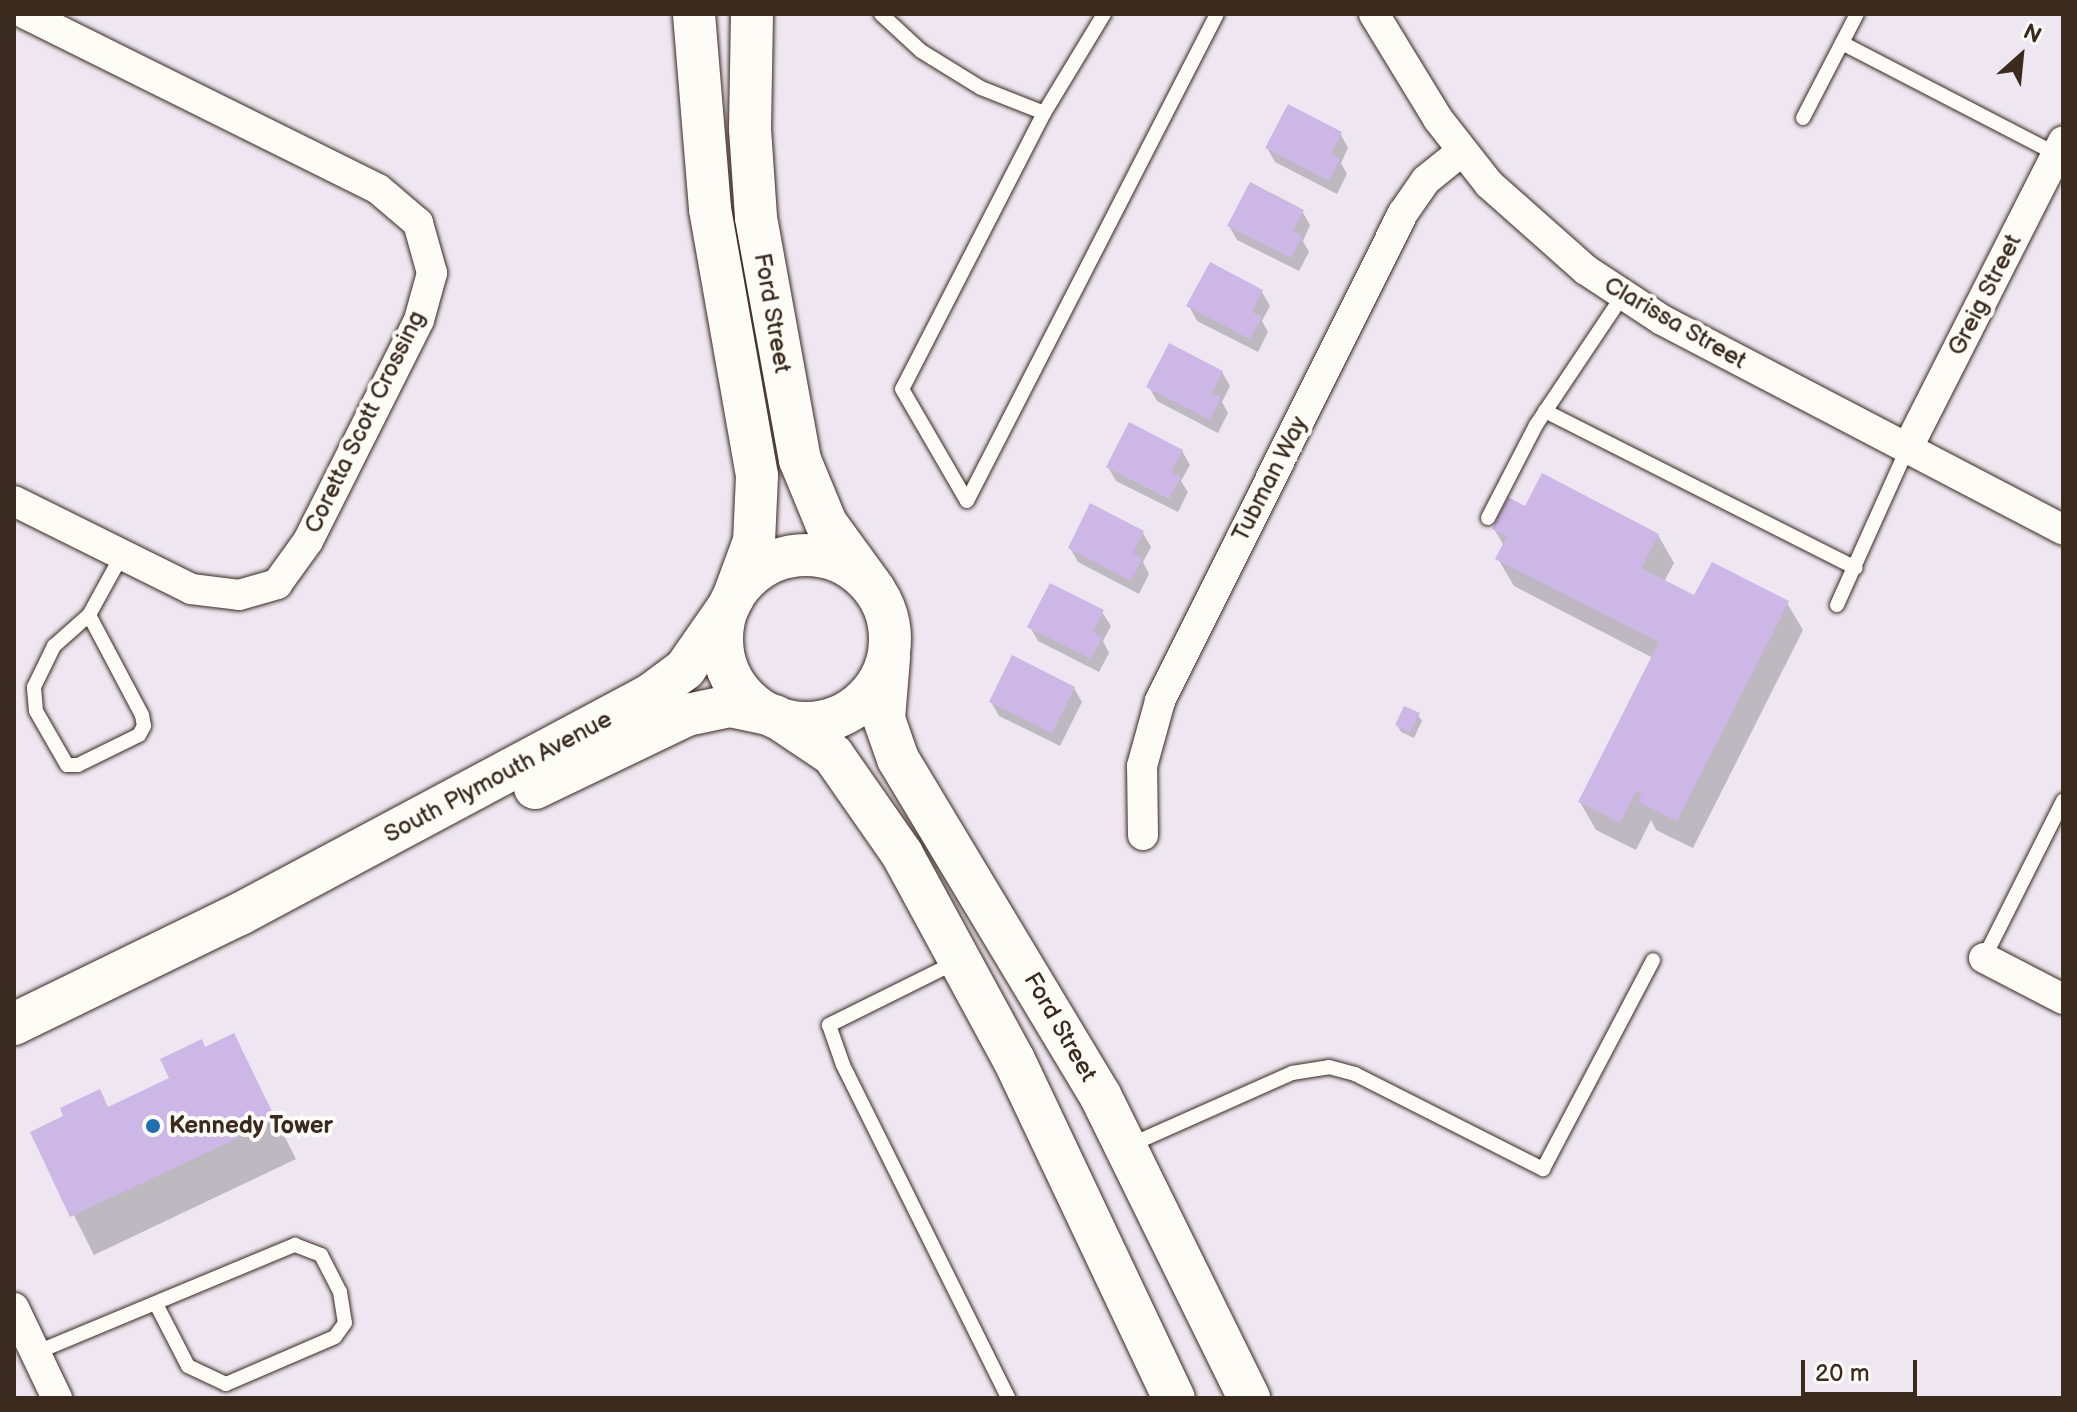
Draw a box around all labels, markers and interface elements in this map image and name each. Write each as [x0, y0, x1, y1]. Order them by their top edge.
north arrow [1981, 16, 2061, 96]
text: N [2019, 18, 2046, 50]
street label: Greig Street [1942, 230, 2028, 360]
street label: Ford Street [747, 251, 797, 375]
street label: Clarissa Street [1599, 271, 1751, 375]
street label: Coretta Scott Crossing [298, 306, 432, 538]
street label: Tubman Way [1226, 411, 1314, 547]
street label: South Plymouth Avenue [379, 705, 617, 849]
street label: Ford Street [1017, 967, 1103, 1087]
place label: Kennedy Tower [169, 1112, 334, 1140]
marker: Kennedy Tower [144, 1117, 162, 1135]
scale bar [1805, 1344, 1921, 1394]
text: 20 m [1815, 1359, 1870, 1388]

